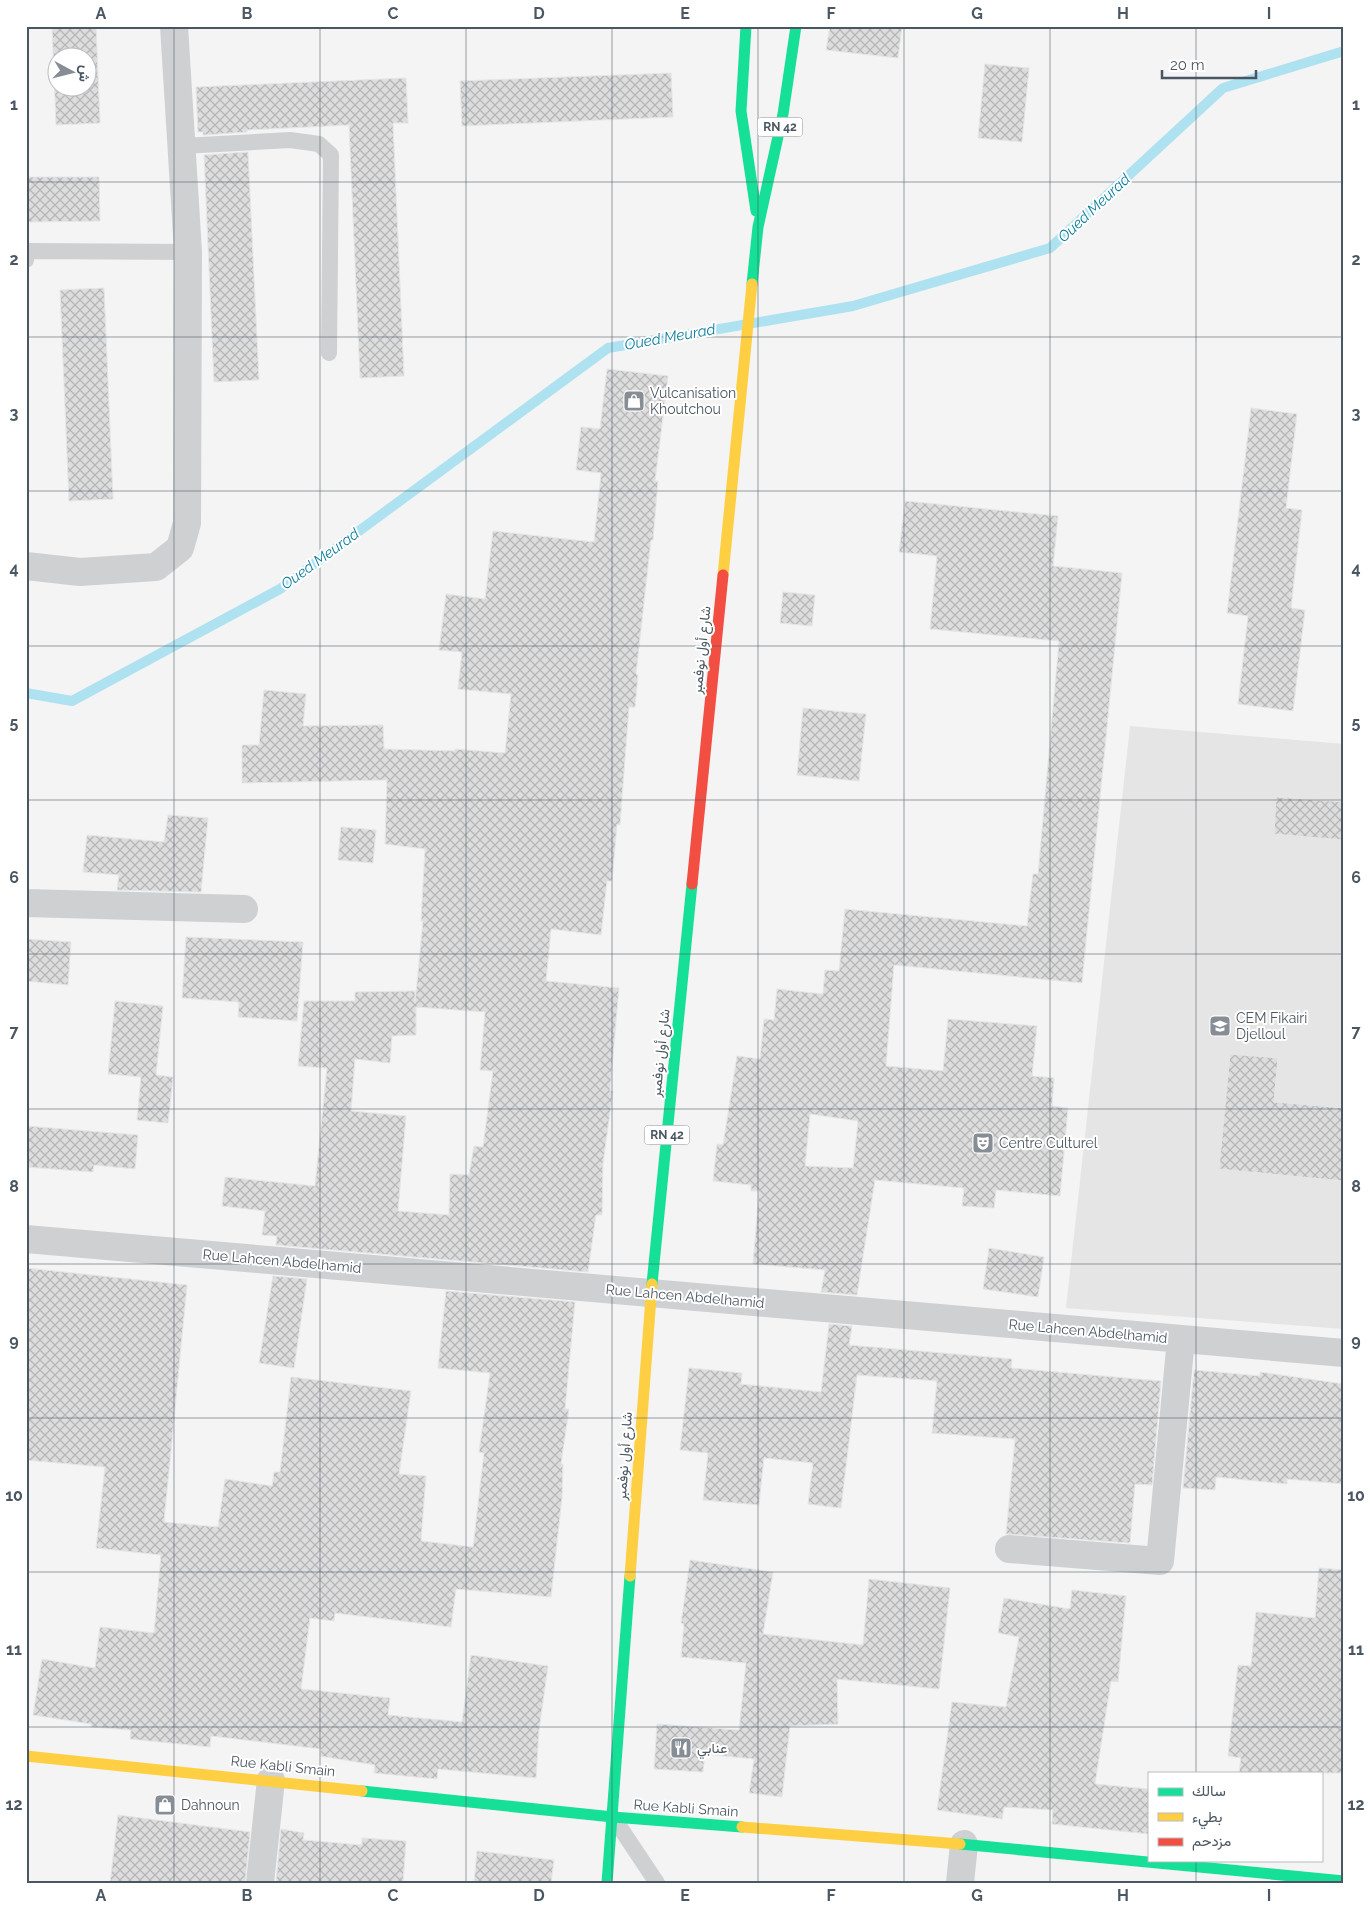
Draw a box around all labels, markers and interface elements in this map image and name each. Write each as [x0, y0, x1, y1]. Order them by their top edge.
text: A [96, 4, 107, 23]
text: B [242, 4, 253, 23]
text: C [388, 4, 399, 23]
text: D [533, 4, 545, 23]
text: E [680, 4, 690, 23]
text: F [826, 4, 836, 23]
text: G [971, 4, 983, 23]
text: H [1117, 4, 1129, 23]
text: I [1267, 4, 1271, 23]
north arrow [48, 48, 98, 98]
scale bar [1162, 48, 1256, 80]
text: 20 m [1170, 56, 1205, 74]
text: ش [75, 64, 94, 83]
text: 1 [10, 95, 18, 114]
text: 1 [1352, 95, 1360, 114]
road number: RN 42 [758, 118, 802, 136]
water label: Oued Meurad [1054, 169, 1135, 246]
text: 2 [9, 250, 19, 269]
text: 2 [1351, 250, 1361, 269]
water label: Oued Meurad [623, 320, 718, 354]
place label: Vulcanisation Khoutchou [650, 385, 736, 417]
shop icon: Vulcanisation Khoutchou [622, 389, 646, 413]
text: 3 [10, 404, 19, 423]
text: 3 [1352, 404, 1361, 423]
water label: Oued Meurad [277, 524, 363, 593]
text: 4 [9, 559, 19, 578]
text: 4 [1351, 559, 1361, 578]
street label: شارع أول نوفمبر [688, 605, 717, 696]
text: 5 [10, 713, 19, 732]
text: 5 [1352, 713, 1361, 732]
text: 6 [9, 868, 19, 887]
text: 6 [1351, 868, 1361, 887]
street label: شارع أول نوفمبر [647, 1008, 676, 1099]
place label: CEM Fikairi Djelloul [1236, 1010, 1307, 1042]
school or university icon: CEM Fikairi Djelloul [1208, 1014, 1232, 1038]
text: 7 [10, 1022, 19, 1041]
text: 7 [1352, 1022, 1361, 1041]
road number: RN 42 [644, 1126, 690, 1144]
theatre icon: Centre Culturel [971, 1131, 995, 1155]
place label: Centre Culturel [999, 1135, 1098, 1151]
text: 8 [9, 1177, 19, 1196]
text: 8 [1351, 1177, 1361, 1196]
street label: Rue Lahcen Abdelhamid [202, 1246, 362, 1276]
street label: Rue Lahcen Abdelhamid [605, 1281, 765, 1311]
street label: Rue Lahcen Abdelhamid [1008, 1316, 1168, 1346]
text: 9 [9, 1331, 19, 1350]
text: 9 [1351, 1331, 1361, 1350]
street label: شارع أول نوفمبر [613, 1411, 638, 1502]
text: 10 [5, 1486, 23, 1505]
text: 10 [1347, 1486, 1365, 1505]
text: 11 [6, 1640, 22, 1659]
text: 11 [1348, 1640, 1364, 1659]
restaurant icon: عنابي [669, 1736, 693, 1760]
place label: عنابي [697, 1740, 727, 1760]
street label: Rue Kabli Smain [230, 1753, 336, 1779]
legend [1148, 1772, 1322, 1862]
text: سالك [1192, 1782, 1226, 1800]
shop icon: Dahnoun [153, 1793, 177, 1817]
text: 12 [6, 1795, 22, 1814]
text: 12 [1348, 1795, 1364, 1814]
street label: Rue Kabli Smain [633, 1796, 739, 1820]
place label: Dahnoun [181, 1797, 240, 1813]
text: بطيء [1192, 1808, 1222, 1830]
text: مزدحم [1192, 1832, 1231, 1851]
text: A [96, 1886, 107, 1905]
text: B [242, 1886, 253, 1905]
text: C [388, 1886, 399, 1905]
text: D [533, 1886, 545, 1905]
text: E [680, 1886, 690, 1905]
text: F [826, 1886, 836, 1905]
text: G [971, 1886, 983, 1905]
text: H [1117, 1886, 1129, 1905]
text: I [1267, 1886, 1271, 1905]

